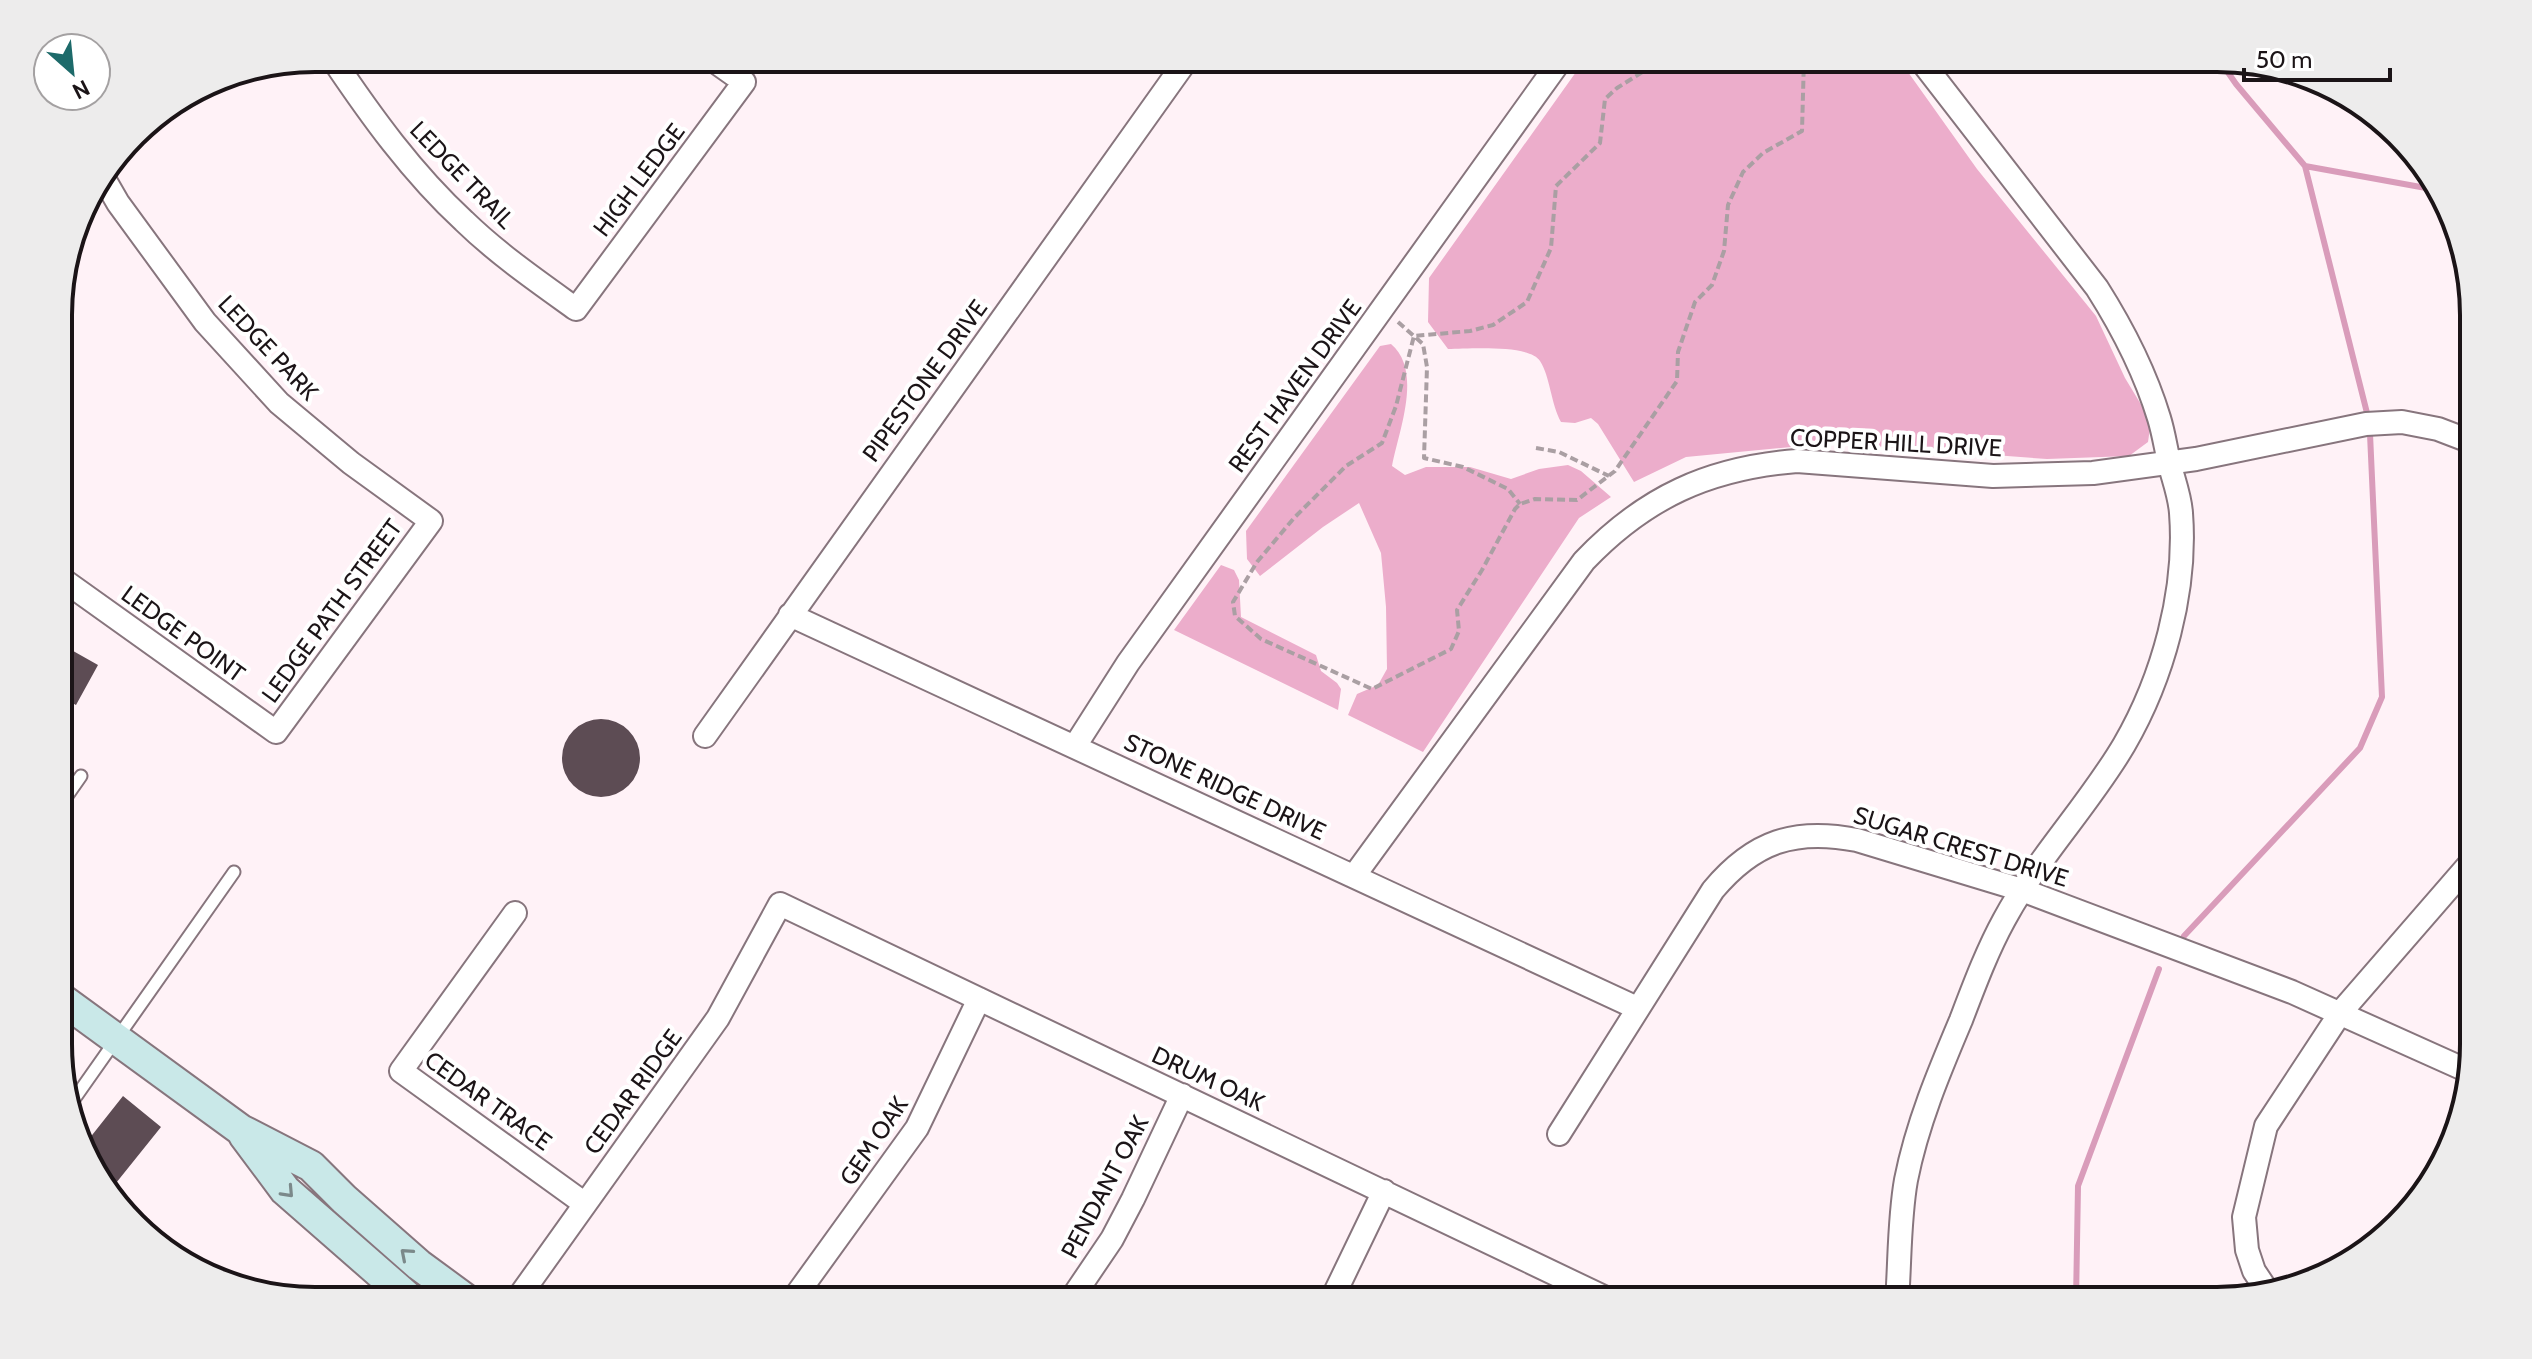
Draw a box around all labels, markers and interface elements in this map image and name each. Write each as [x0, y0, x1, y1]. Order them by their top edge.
north arrow [32, 32, 112, 112]
scale bar [2244, 32, 2390, 82]
text: 50 m [2256, 45, 2312, 74]
text: N [68, 74, 94, 105]
street label: LEDGE TRAIL [404, 115, 521, 234]
street label: HIGH LEDGE [587, 118, 690, 242]
street label: LEDGE PARK [212, 289, 325, 407]
street label: PIPESTONE DRIVE [856, 294, 993, 467]
street label: REST HAVEN DRIVE [1222, 294, 1367, 478]
street label: COPPER HILL DRIVE [1789, 422, 2003, 463]
street label: LEDGE PATH STREET [255, 513, 408, 708]
street label: LEDGE POINT [116, 579, 251, 688]
street label: STONE RIDGE DRIVE [1120, 727, 1331, 846]
street label: SUGAR CREST DRIVE [1850, 800, 2072, 893]
street label: CEDAR RIDGE [578, 1024, 688, 1160]
street label: DRUM OAK [1147, 1040, 1269, 1117]
street label: CEDAR TRACE [419, 1045, 557, 1156]
street label: GEM OAK [833, 1090, 914, 1191]
street label: PENDANT OAK [1055, 1110, 1155, 1263]
one-way arrow [279, 1183, 294, 1197]
one-way arrow [401, 1249, 416, 1263]

